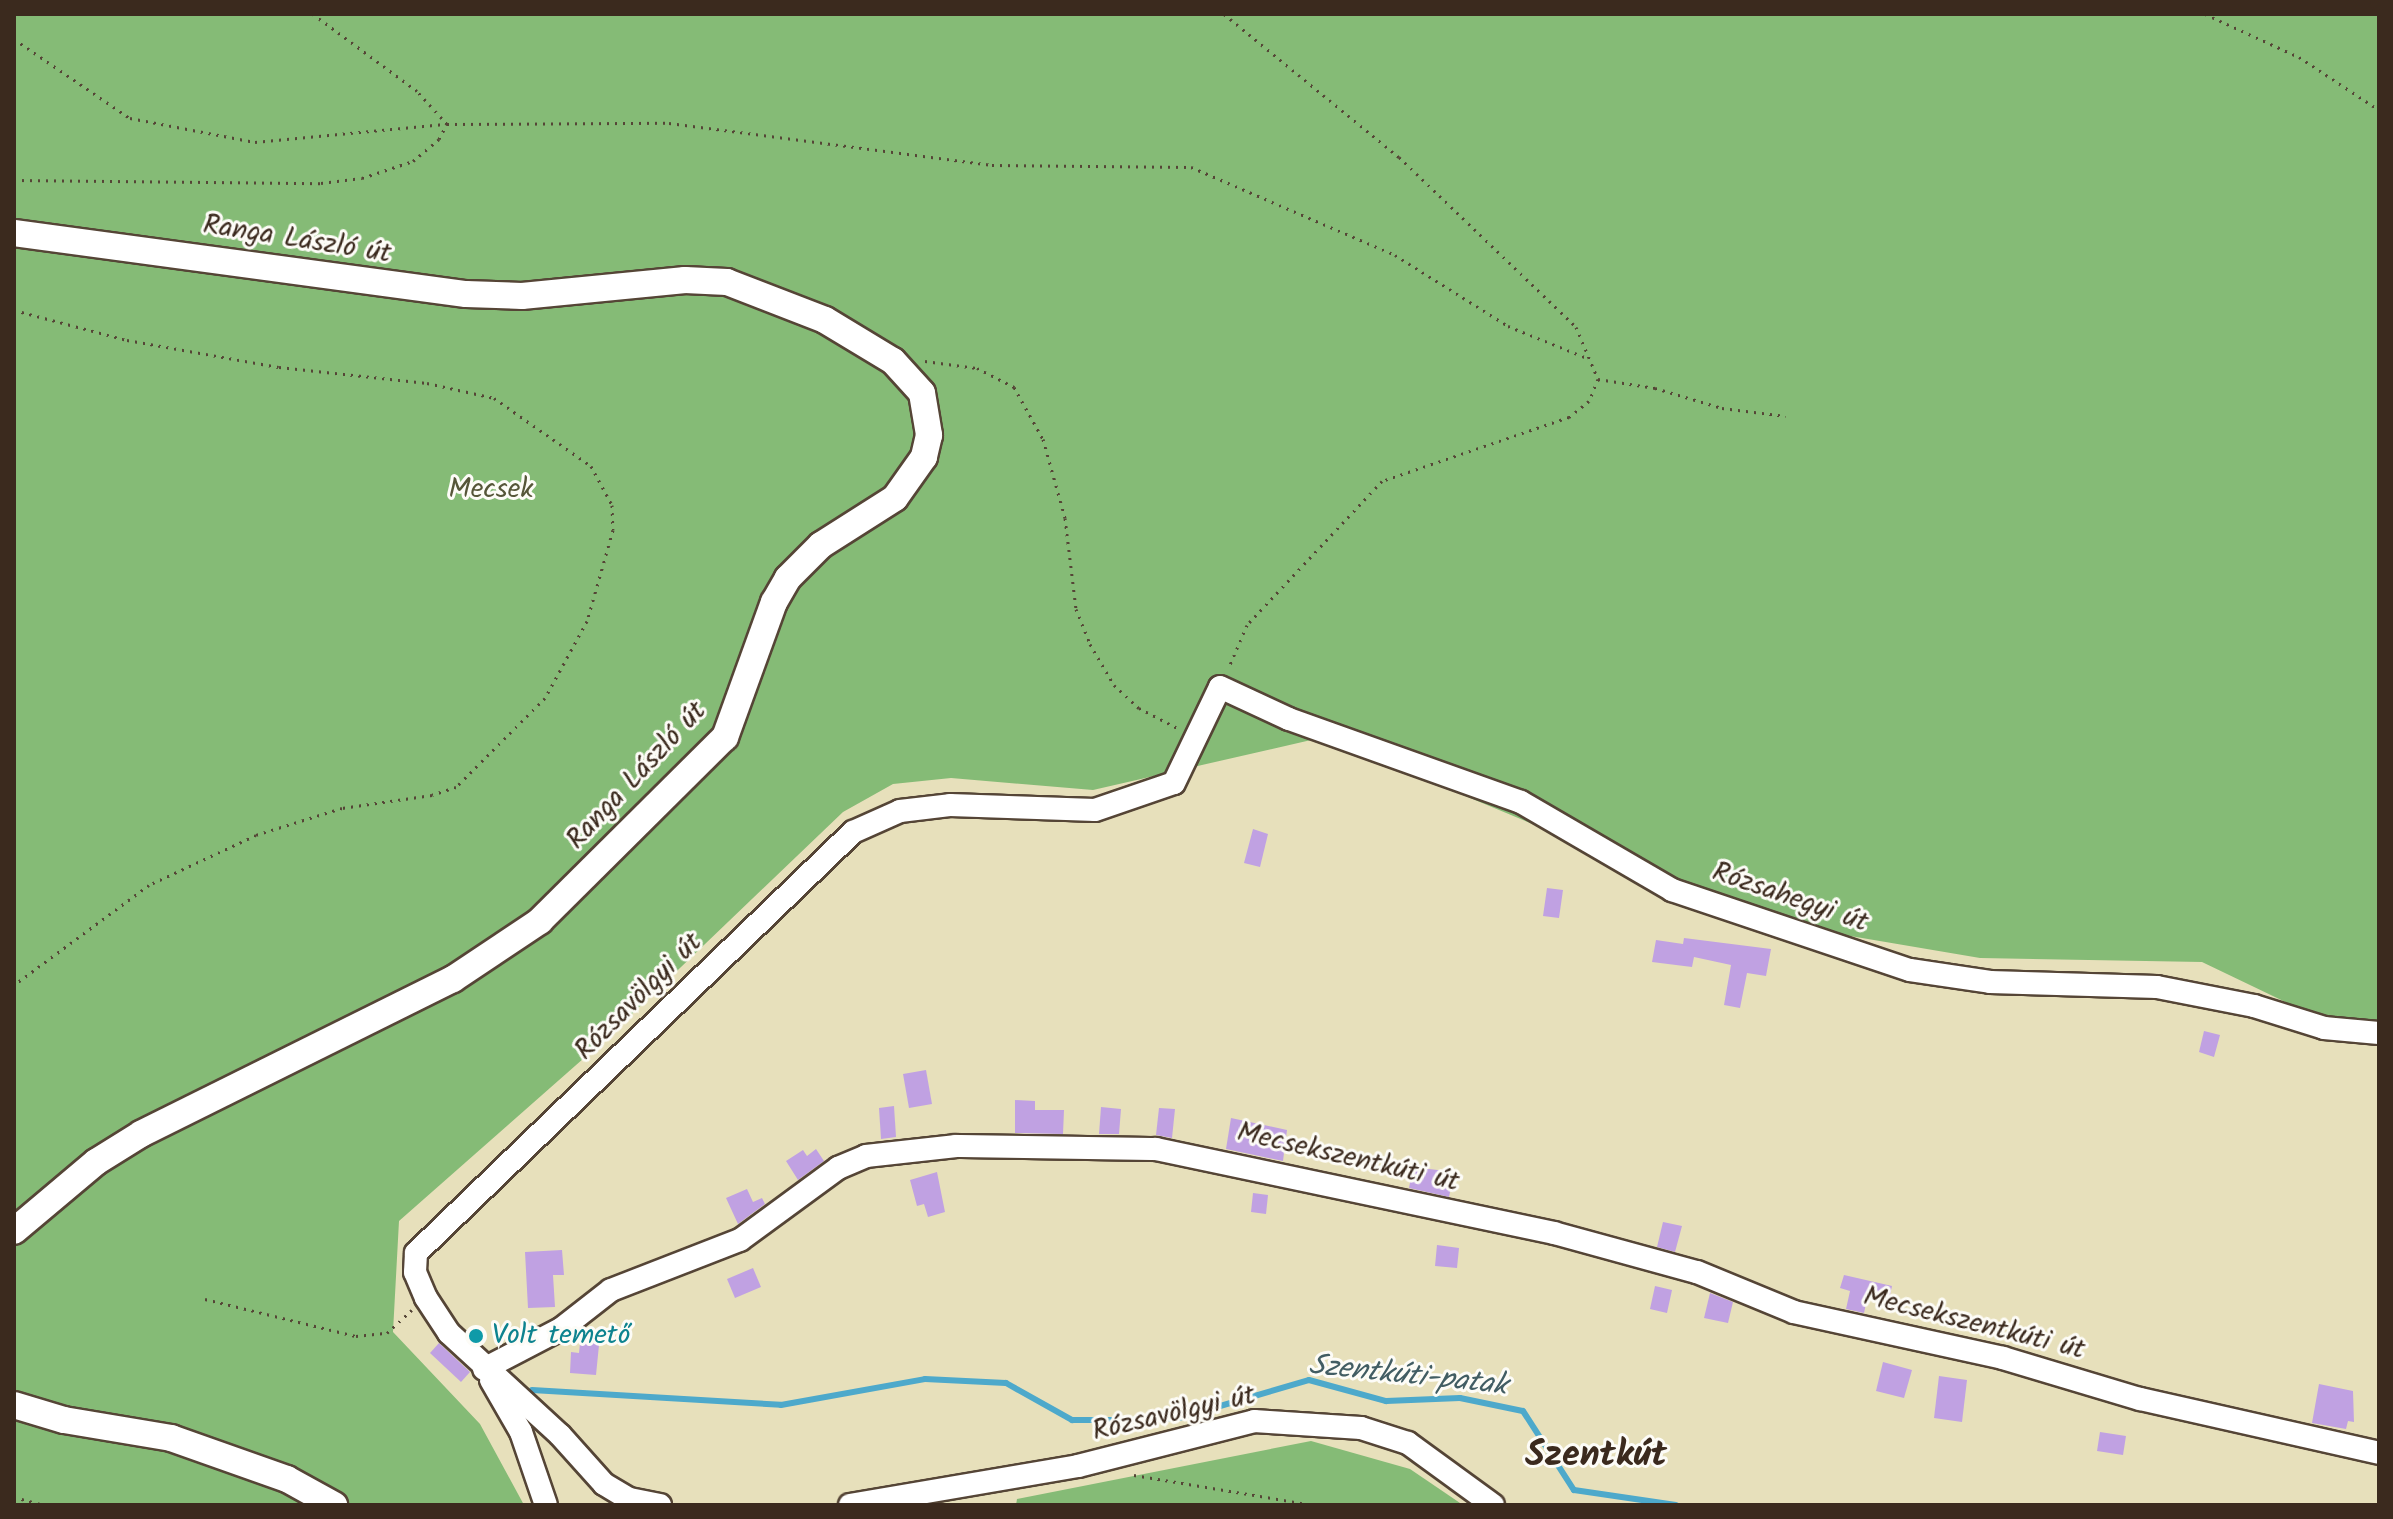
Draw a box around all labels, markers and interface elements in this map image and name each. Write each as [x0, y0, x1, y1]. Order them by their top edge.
street label: Ranga László út [201, 209, 393, 271]
park label: Mecsek [449, 473, 533, 507]
street label: Ranga László út [560, 695, 714, 857]
street label: Rózsahegyi út [1708, 856, 1872, 940]
street label: Rózsavölgyi út [568, 926, 710, 1068]
street label: Mecsekszentkúti út [1234, 1116, 1462, 1200]
street label: Mecsekszentkúti út [1860, 1280, 2088, 1368]
place label: Volt temető [492, 1319, 630, 1353]
marker: Volt temető [467, 1327, 485, 1345]
water label: Szentkúti-patak [1307, 1348, 1509, 1404]
street label: Rózsavölgyi út [1089, 1379, 1259, 1449]
district label: Szentkút [1525, 1434, 1667, 1478]

